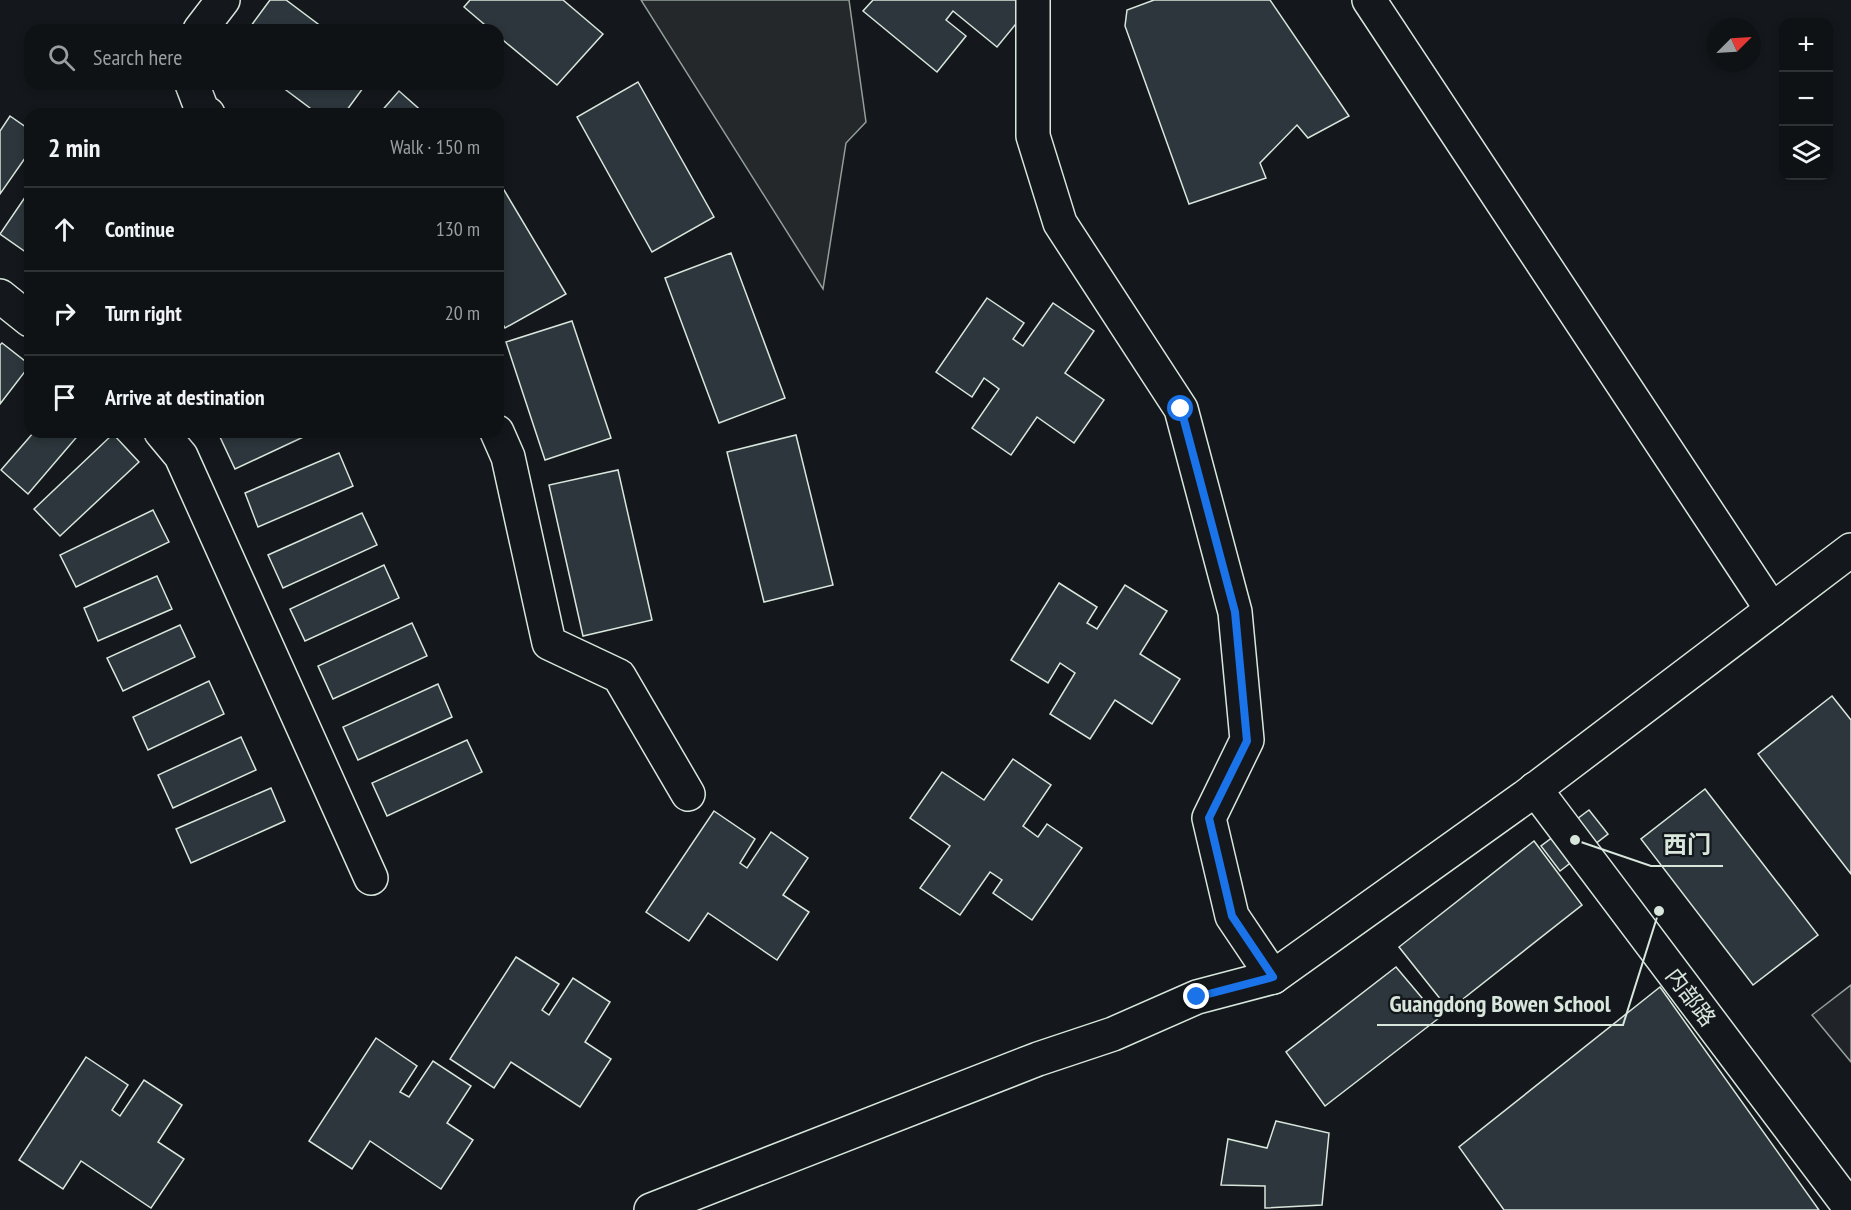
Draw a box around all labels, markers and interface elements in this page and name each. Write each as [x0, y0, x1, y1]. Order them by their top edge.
north arrow [1707, 18, 1761, 72]
map controls [1779, 18, 1833, 180]
button: + [1779, 18, 1833, 72]
search box [24, 24, 504, 90]
icon: search [45, 41, 78, 74]
text: Search here [93, 43, 182, 71]
button: − [1779, 72, 1833, 126]
button: layers [1779, 126, 1833, 180]
text: 2 min [48, 131, 101, 164]
text: Walk · 150 m [390, 134, 480, 160]
icon: ahead [48, 213, 81, 246]
text: Continue [105, 215, 175, 243]
text: 130 m [436, 216, 480, 242]
icon: right [48, 297, 81, 330]
text: Turn right [105, 299, 182, 327]
text: 20 m [445, 300, 480, 326]
icon: arrive [48, 381, 81, 414]
text: Arrive at destination [105, 383, 265, 411]
route start [1167, 395, 1193, 421]
callout: 西门 [1651, 824, 1723, 866]
text: 西门 [1663, 829, 1711, 860]
street label: 内部路 [1660, 962, 1722, 1032]
route end [1183, 983, 1209, 1009]
callout: Guangdong Bowen School [1377, 983, 1623, 1025]
text: Guangdong Bowen School [1389, 988, 1611, 1019]

